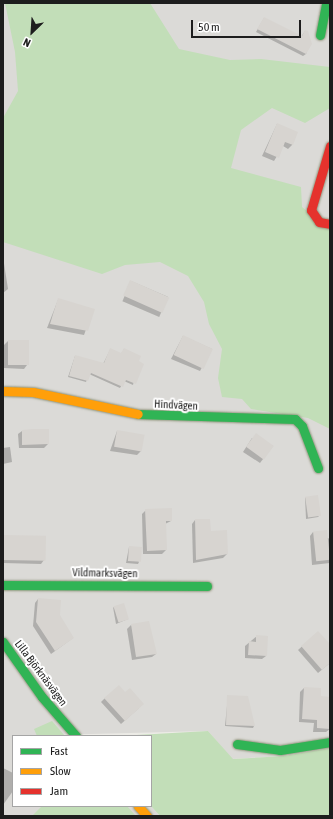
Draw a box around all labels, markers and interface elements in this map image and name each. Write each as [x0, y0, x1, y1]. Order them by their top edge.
north arrow [12, 12, 52, 52]
scale bar [193, 12, 303, 38]
text: 50 m [198, 20, 220, 34]
text: N [21, 36, 32, 50]
street label: Hindvägen [154, 397, 198, 413]
street label: Vildmarksvägen [72, 566, 138, 580]
street label: Lilla Björknäsvägen [12, 638, 70, 708]
legend [12, 735, 152, 807]
text: Fast [50, 744, 68, 758]
text: Slow [50, 764, 71, 778]
text: Jam [50, 784, 68, 798]

